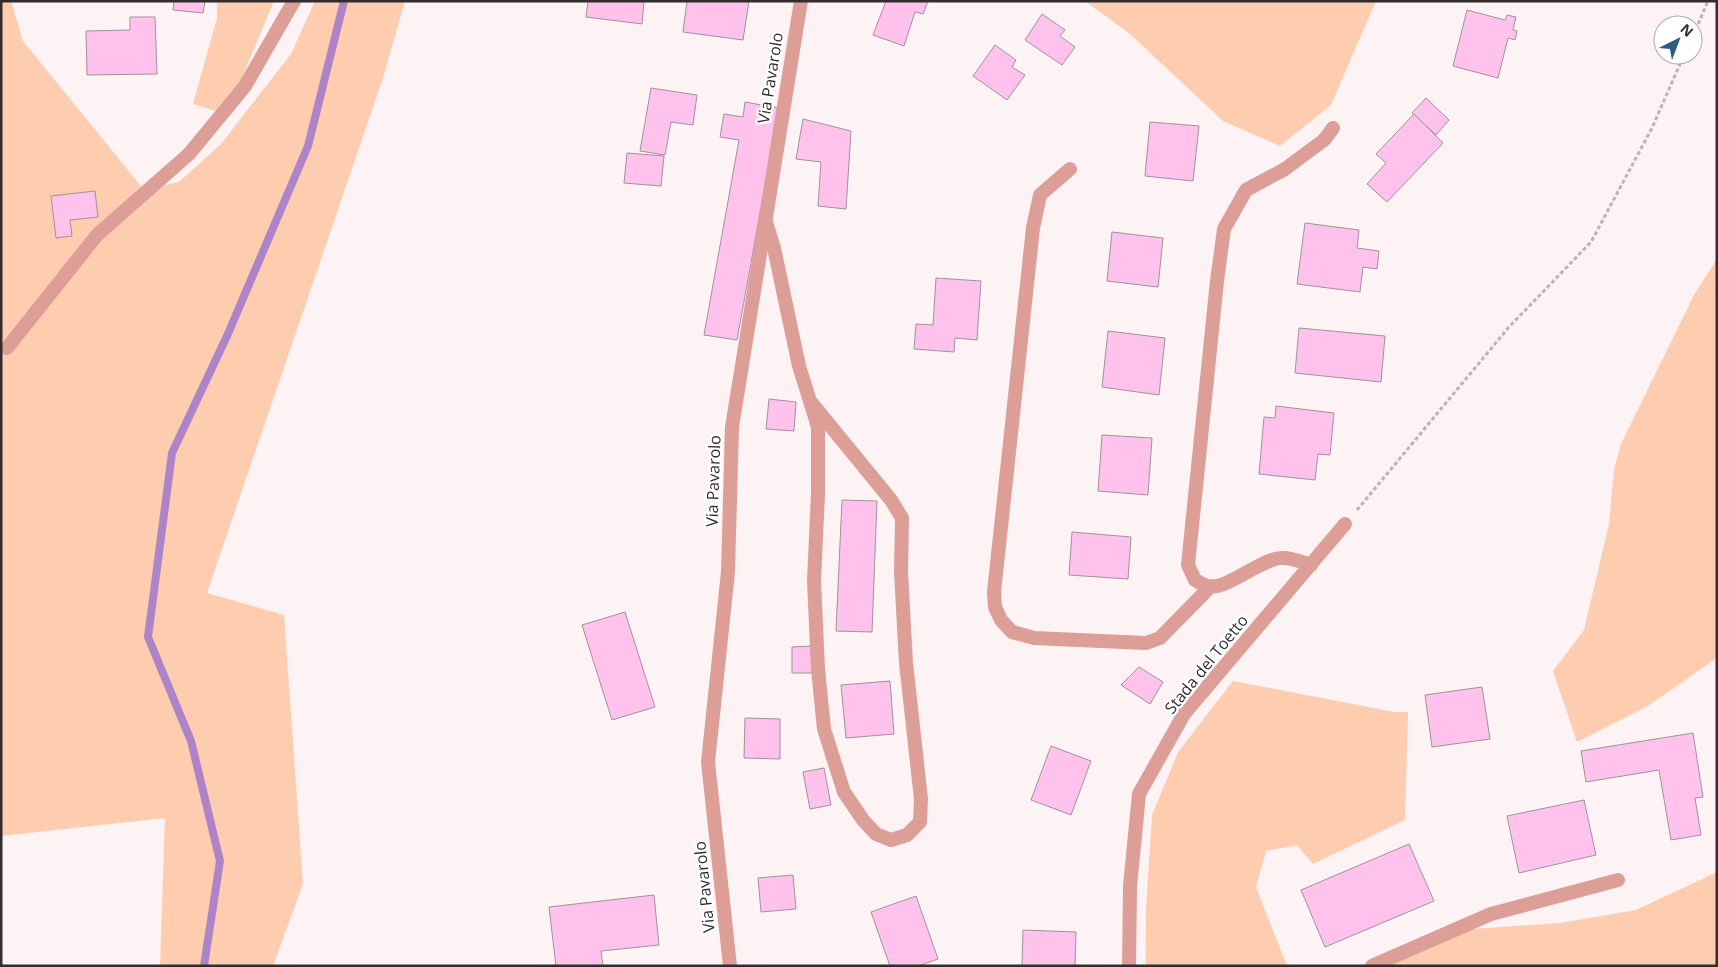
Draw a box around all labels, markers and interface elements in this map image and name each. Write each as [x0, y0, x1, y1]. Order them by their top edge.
north arrow [1653, 15, 1703, 65]
text: N [1676, 19, 1698, 41]
street label: Via Pavarolo [752, 31, 788, 125]
street label: Via Pavarolo [700, 435, 726, 527]
street label: Stada del Toetto [1159, 610, 1253, 718]
street label: Via Pavarolo [688, 840, 720, 934]

